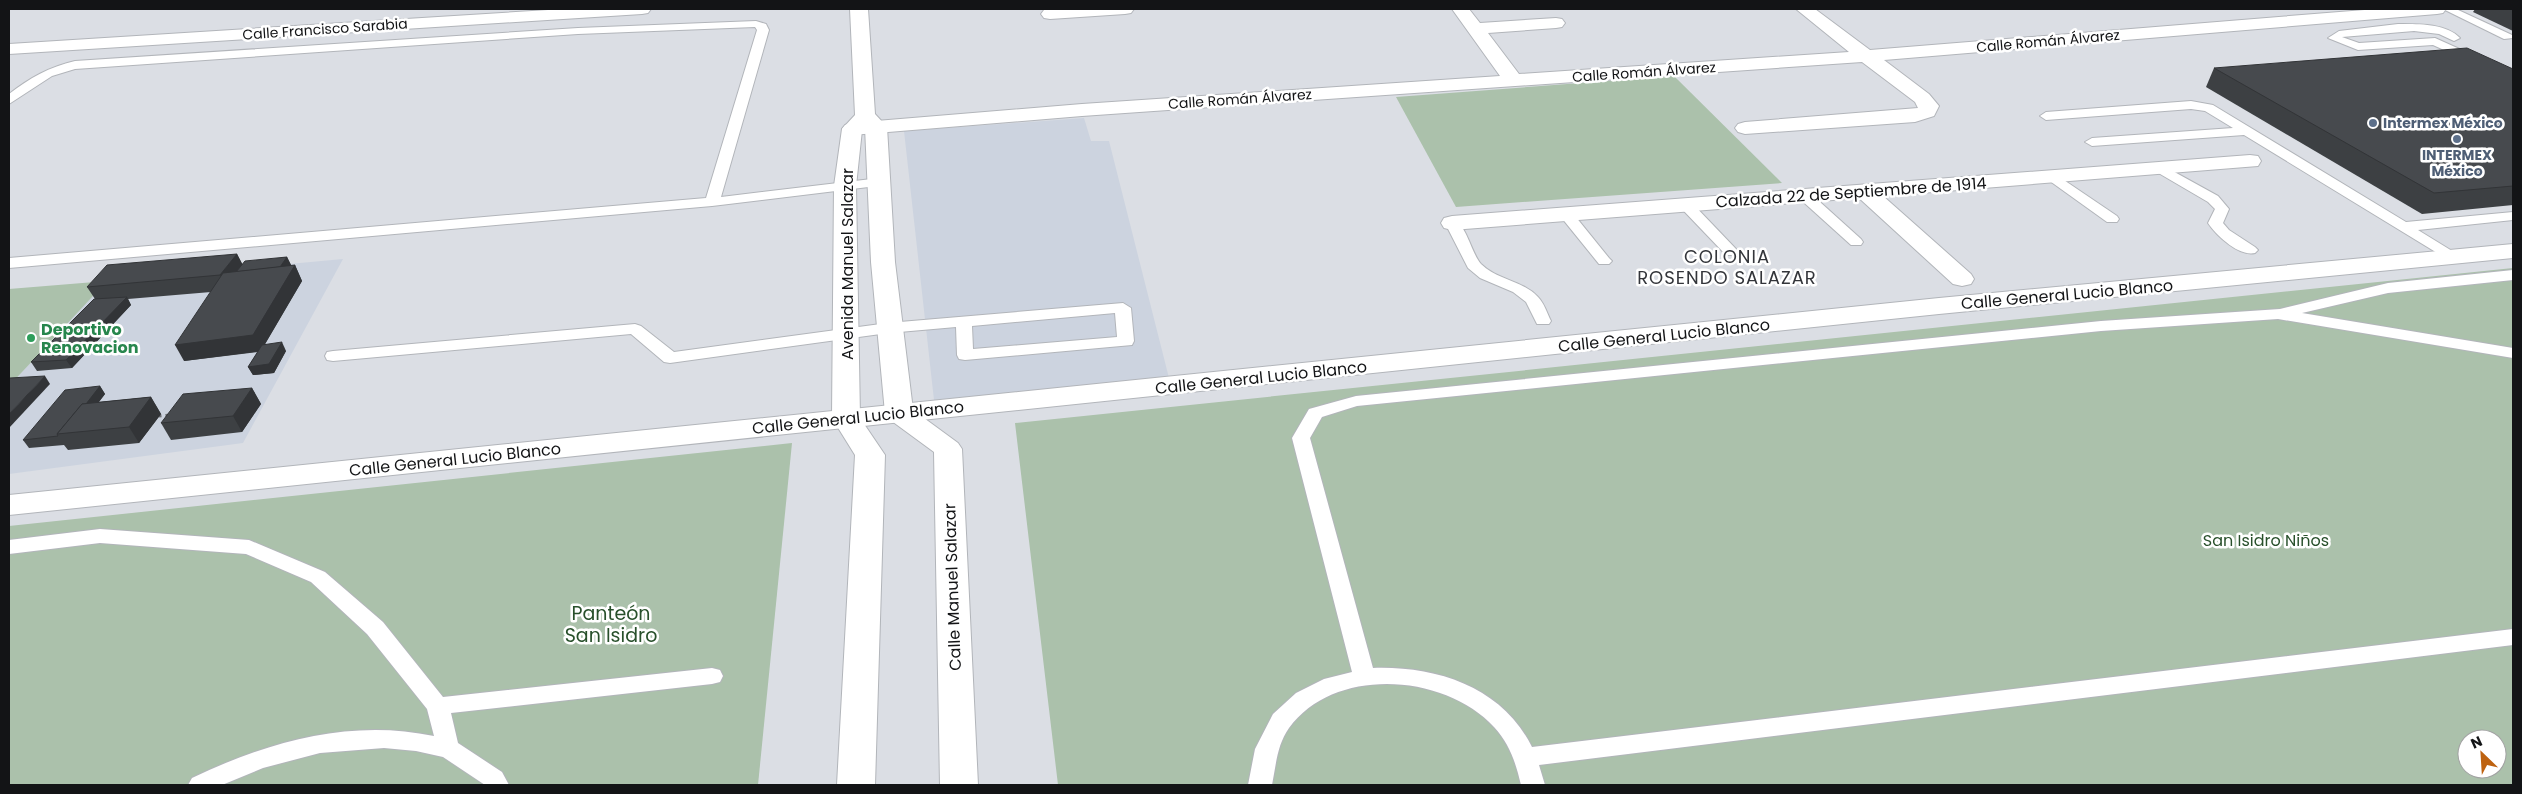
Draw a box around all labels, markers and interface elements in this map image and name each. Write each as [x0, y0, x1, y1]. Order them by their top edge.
street label: Calle Francisco Sarabia [242, 13, 408, 45]
street label: Calle Román Álvarez [1975, 25, 2121, 57]
street label: Calle Román Álvarez [1571, 57, 1717, 87]
street label: Calle Román Álvarez [1167, 84, 1313, 114]
place label: Intermex México [2383, 113, 2503, 133]
marker: Intermex México [2367, 117, 2379, 129]
marker: INTERMEX México [2451, 133, 2463, 145]
place label: INTERMEX México [2422, 145, 2492, 181]
street label: Avenida Manuel Salazar [836, 168, 859, 360]
street label: Calzada 22 de Septiembre de 1914 [1715, 172, 1987, 213]
district label: COLONIA ROSENDO SALAZAR [1637, 244, 1817, 290]
street label: Calle General Lucio Blanco [1960, 274, 2174, 315]
street label: Calle General Lucio Blanco [1557, 313, 1771, 358]
place label: Deportivo Renovacion [41, 318, 139, 359]
marker: Deportivo Renovacion [25, 332, 37, 344]
street label: Calle General Lucio Blanco [1154, 355, 1368, 400]
street label: Calle General Lucio Blanco [751, 395, 965, 440]
street label: Calle General Lucio Blanco [348, 437, 562, 482]
street label: Calle Manuel Salazar [938, 503, 967, 671]
park label: San Isidro Niños [2203, 529, 2329, 552]
park label: Panteón San Isidro [565, 600, 657, 649]
north arrow [2457, 729, 2507, 779]
text: N [2468, 731, 2486, 754]

